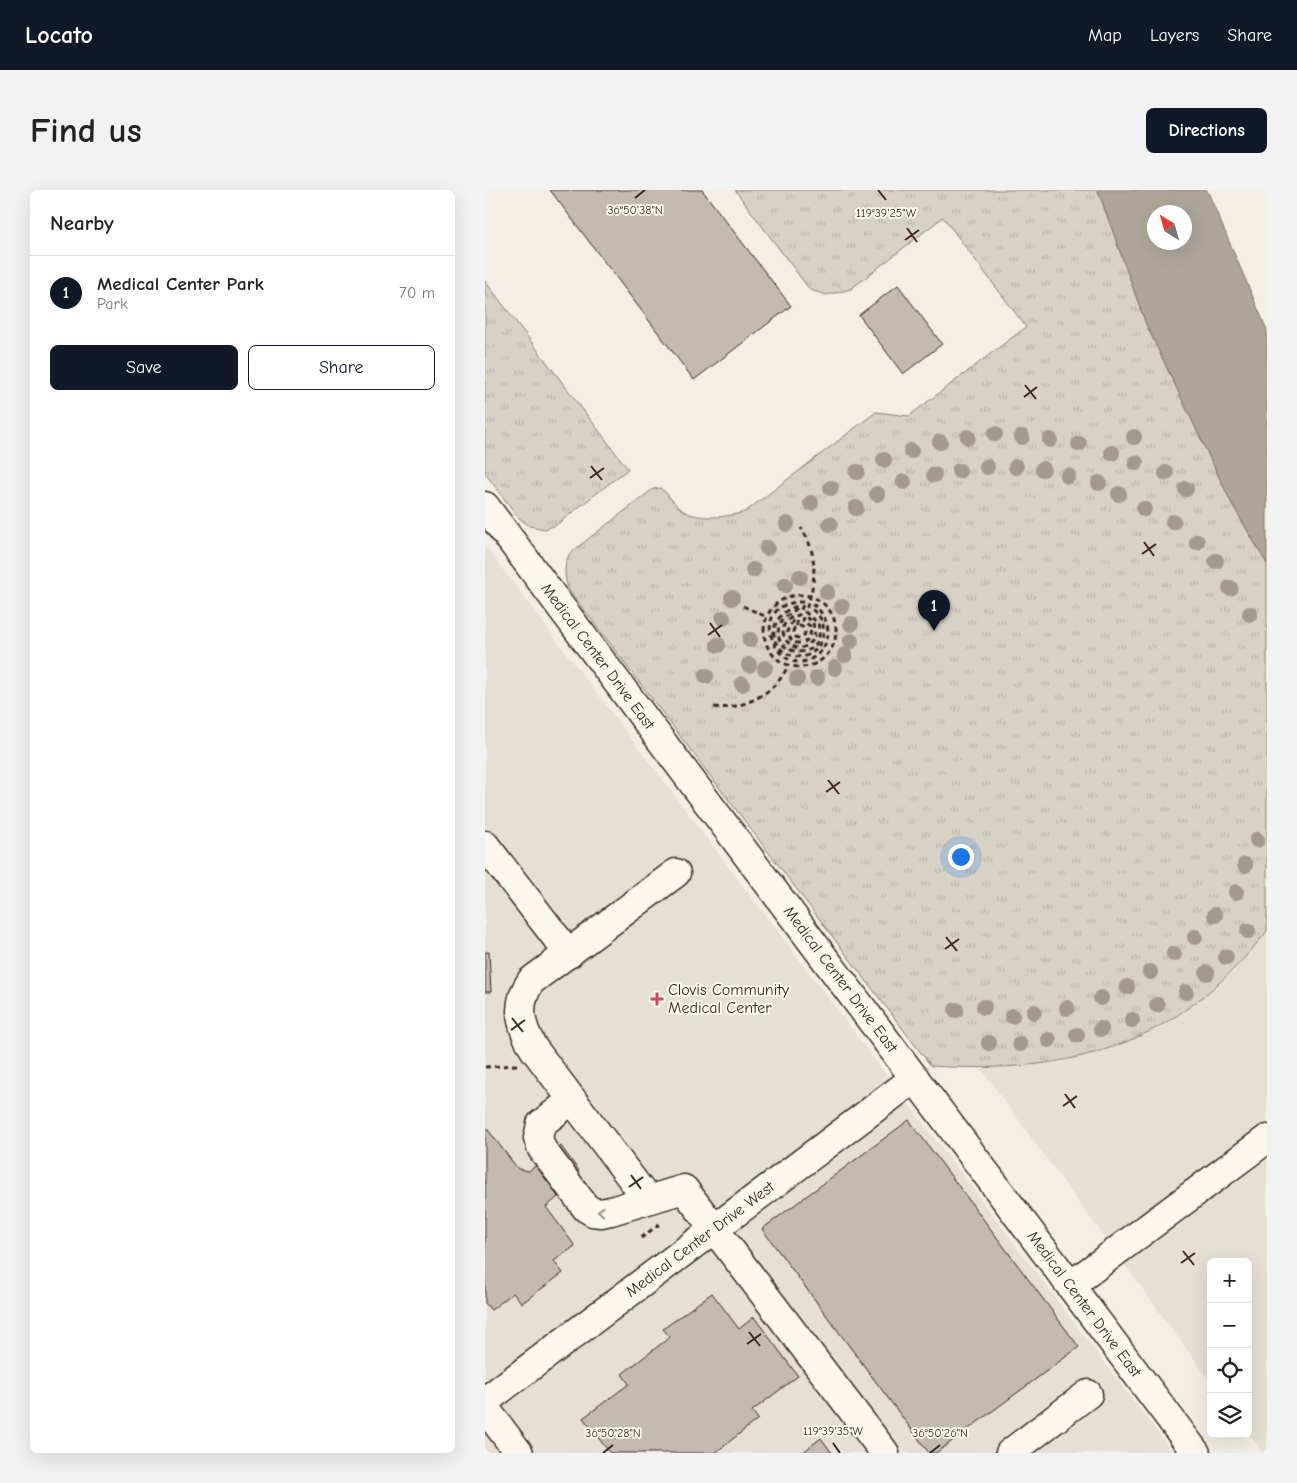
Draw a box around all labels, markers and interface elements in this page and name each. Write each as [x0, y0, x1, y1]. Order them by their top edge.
text: Locato [25, 21, 93, 49]
text: Map [1088, 25, 1122, 46]
text: Layers [1150, 25, 1199, 46]
text: Share [1227, 25, 1272, 46]
button: Directions [1146, 108, 1267, 153]
text: Find us [30, 110, 142, 151]
text: 36°50'38"N [607, 203, 663, 217]
north arrow [1147, 205, 1192, 250]
text: 119°39'25"W [856, 206, 917, 220]
text: Nearby [50, 211, 114, 235]
text: Medical Center Park [97, 273, 264, 295]
text: 1 [63, 284, 69, 302]
text: 70 m [399, 284, 435, 302]
text: Park [97, 295, 128, 313]
button: Save [50, 345, 238, 390]
button: Share [248, 345, 435, 390]
street label: Medical Center Drive East [537, 580, 659, 733]
pin: 1 [918, 590, 950, 631]
your location [948, 844, 974, 870]
street label: Medical Center Drive East [780, 903, 901, 1056]
place label: Clovis Community Medical Center [668, 981, 790, 1017]
marker: Clovis Community Medical Center [650, 992, 664, 1006]
street label: Medical Center Drive West [622, 1178, 778, 1301]
one-way arrow [596, 1206, 604, 1217]
street label: Medical Center Drive East [1024, 1228, 1145, 1381]
map controls [1207, 1258, 1252, 1438]
button: + [1207, 1258, 1252, 1303]
button: − [1207, 1303, 1252, 1348]
button: locate [1207, 1348, 1252, 1393]
button: layers [1207, 1393, 1252, 1438]
text: 119°39'35"W [803, 1424, 864, 1438]
text: 36°50'28"N [585, 1426, 641, 1440]
text: 36°50'26"N [912, 1426, 968, 1440]

